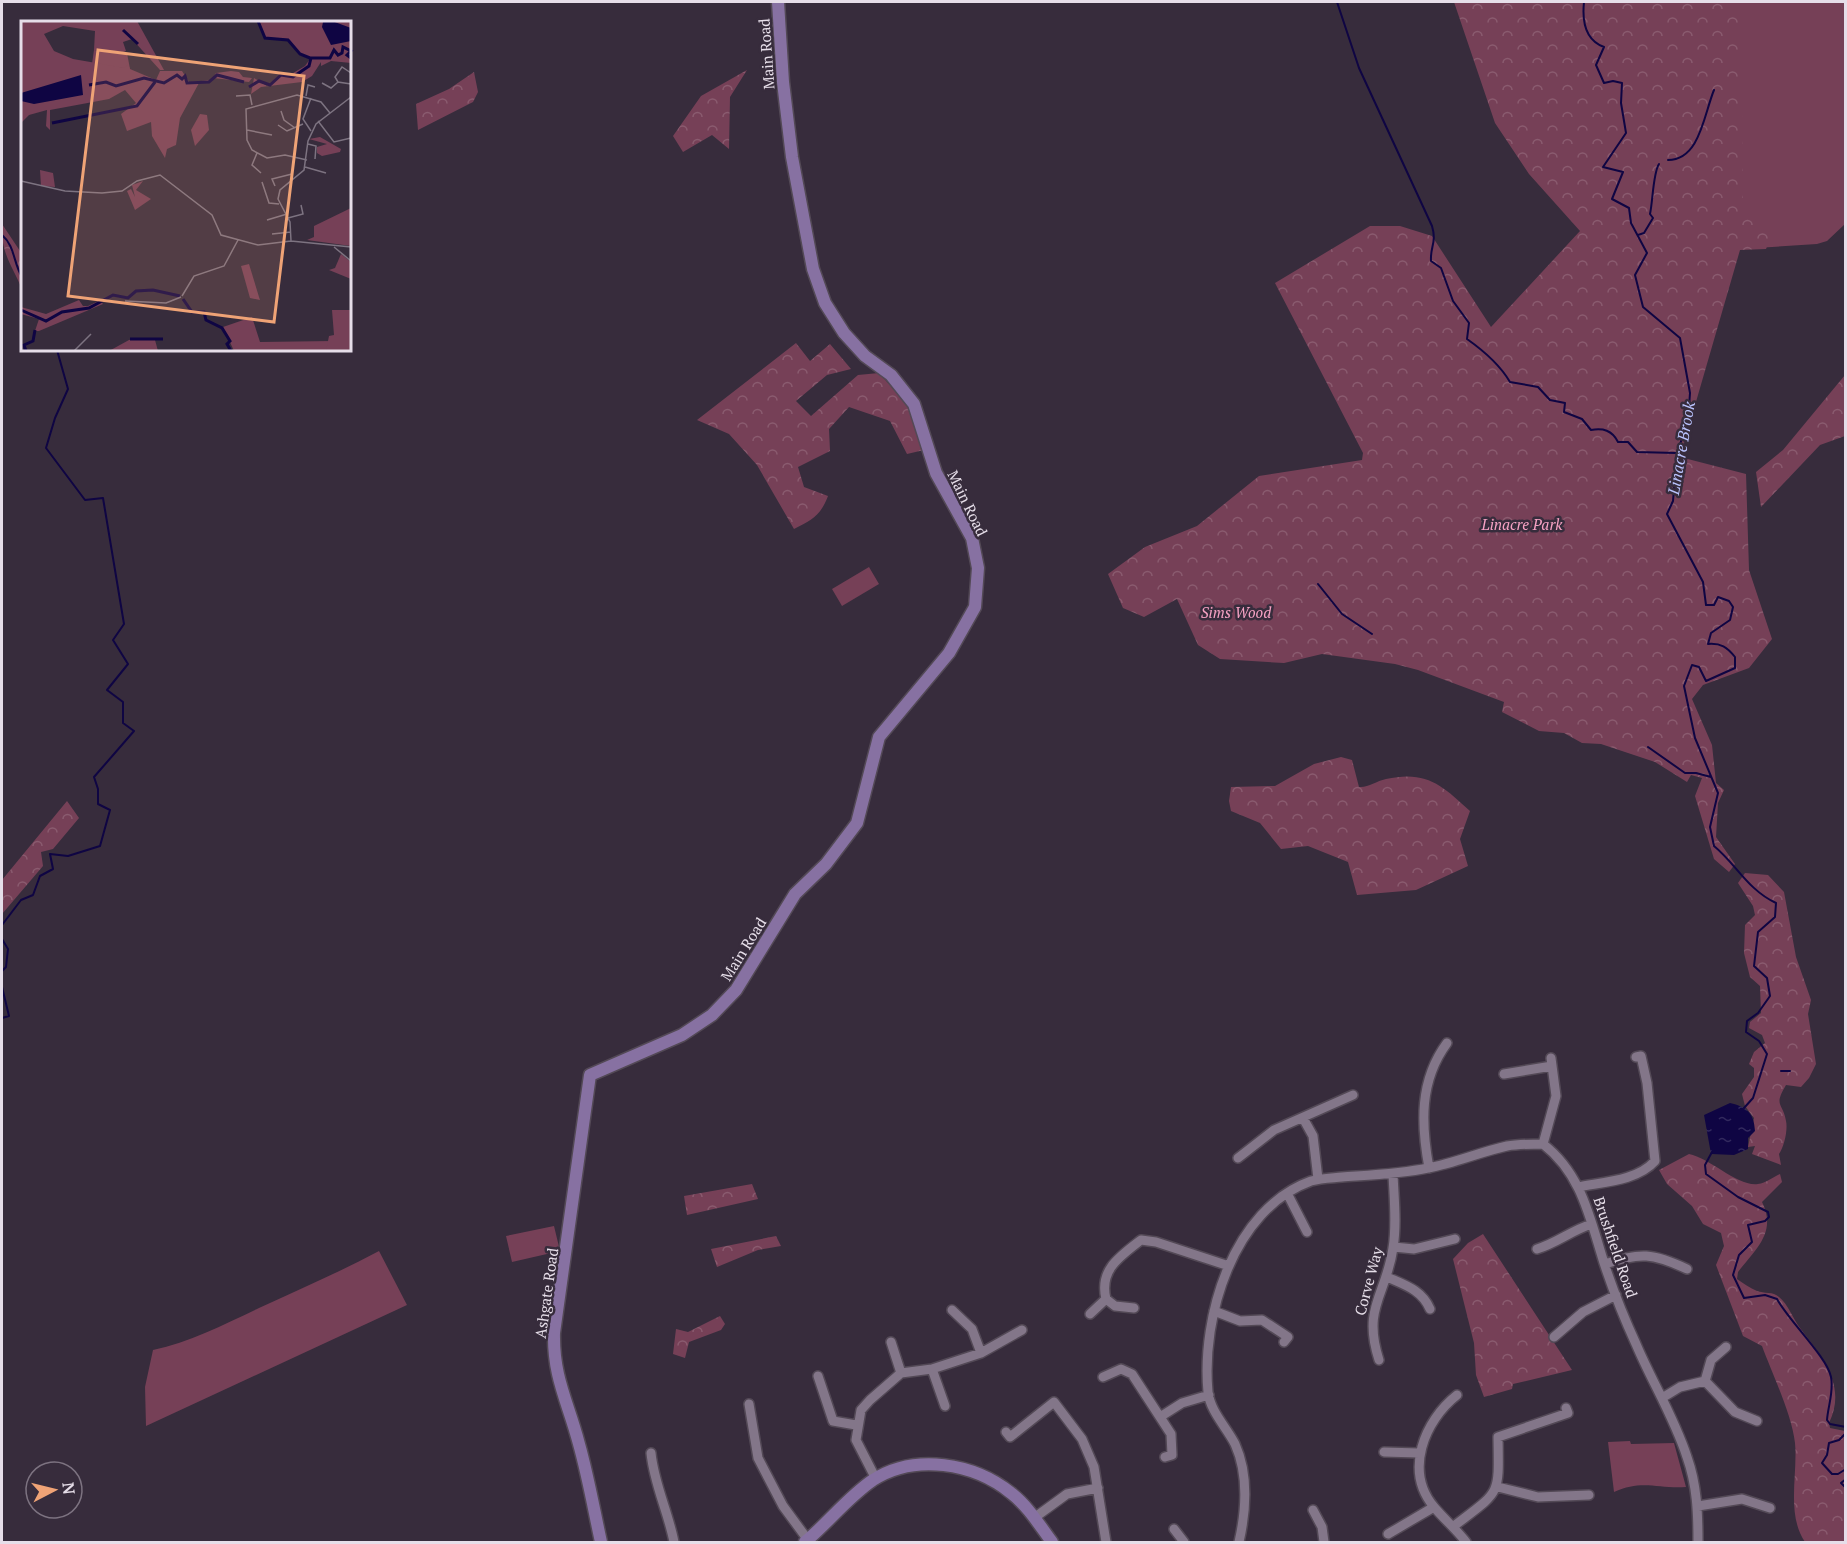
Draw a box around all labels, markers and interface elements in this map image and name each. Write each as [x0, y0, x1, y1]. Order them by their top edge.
street label: Main Road [754, 18, 778, 90]
inset map [21, 21, 351, 351]
water label: Linacre Brook [1662, 399, 1700, 497]
street label: Main Road [943, 467, 993, 539]
park label: Linacre Park [1481, 514, 1563, 534]
park label: Sims Wood [1201, 602, 1272, 622]
street label: Main Road [716, 914, 770, 984]
street label: Brushfield Road [1589, 1194, 1643, 1300]
street label: Corve Way [1349, 1244, 1387, 1318]
street label: Ashgate Road [530, 1246, 562, 1340]
north arrow [24, 1460, 84, 1520]
text: N [57, 1481, 81, 1496]

